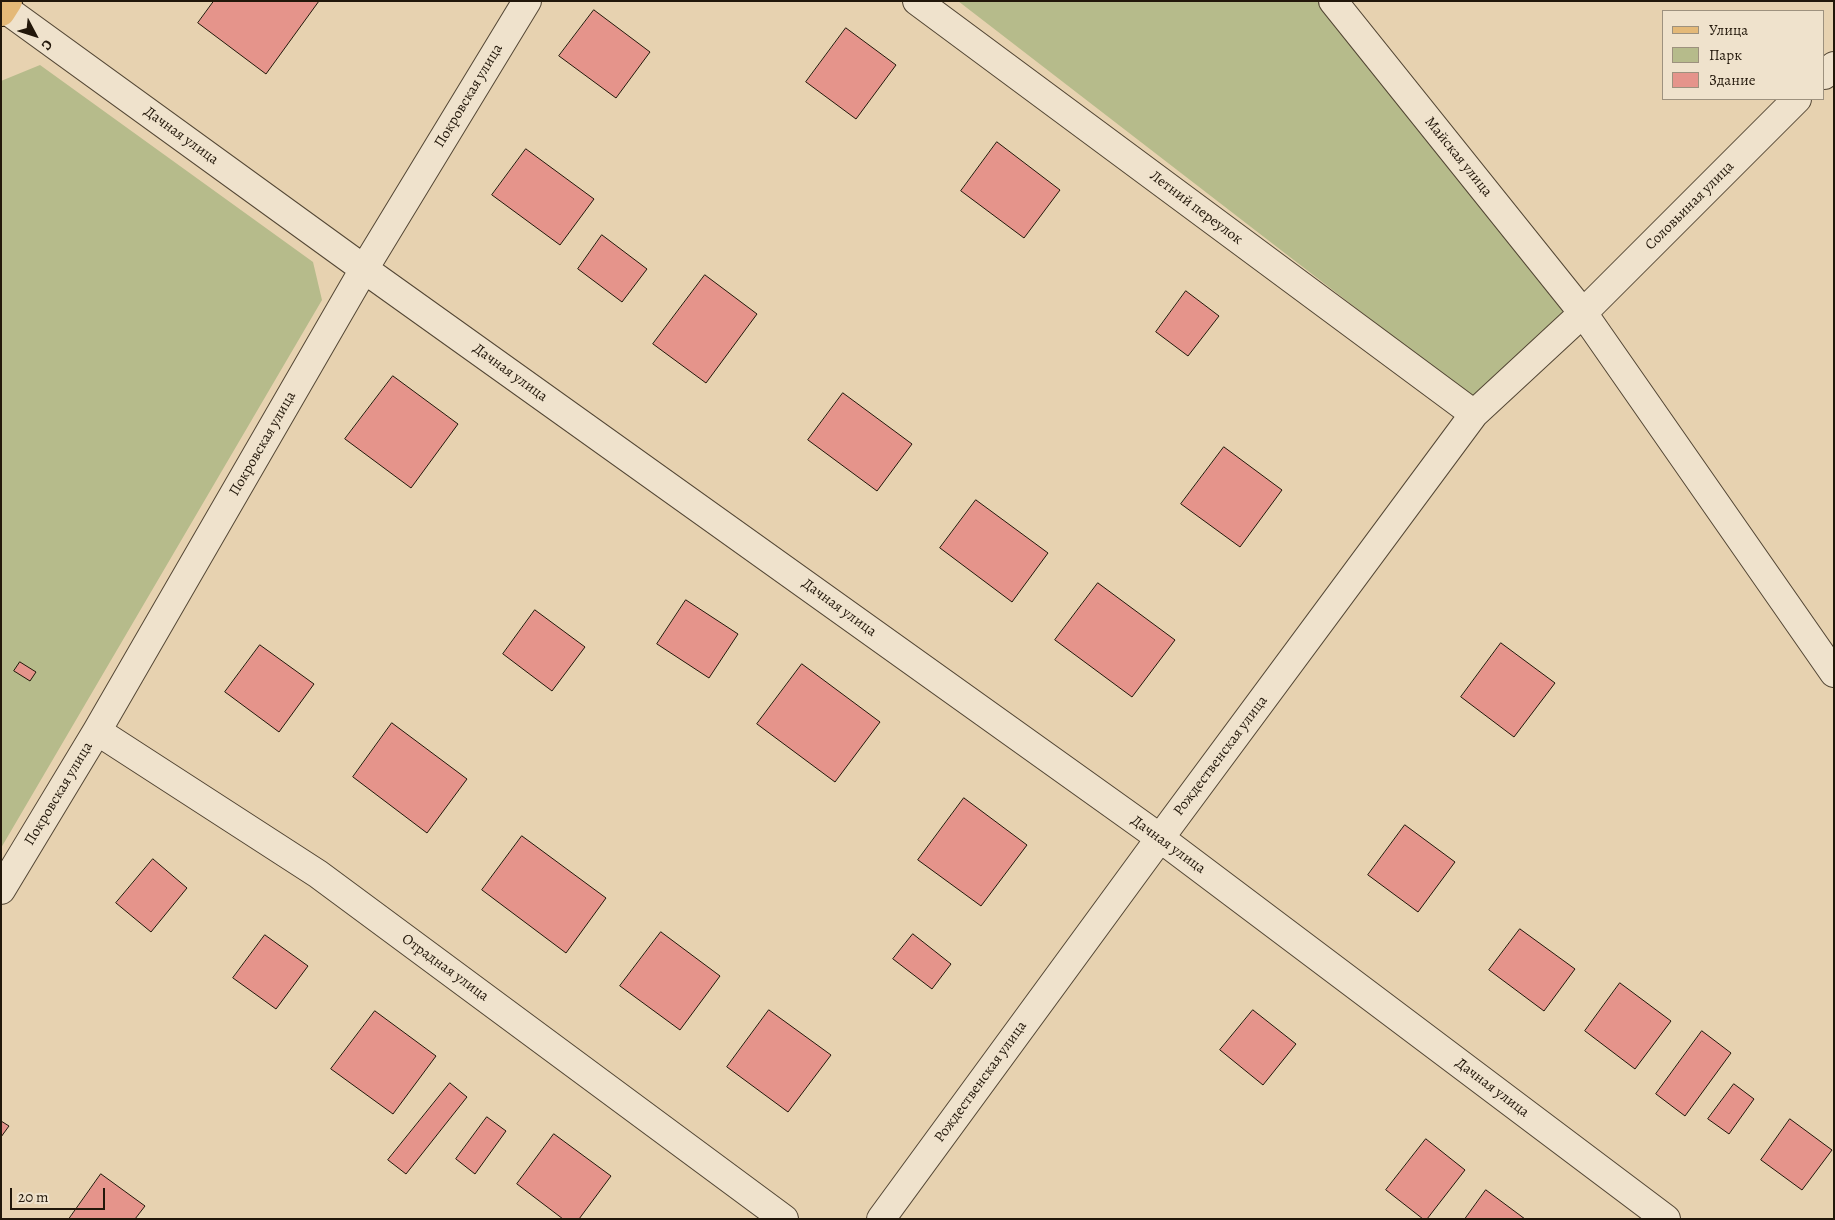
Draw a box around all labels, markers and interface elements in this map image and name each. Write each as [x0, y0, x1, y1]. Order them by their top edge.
north arrow [10, 10, 60, 60]
legend [1662, 10, 1825, 100]
text: Улица [1709, 20, 1748, 40]
text: С [37, 36, 57, 54]
street label: Покровская улица [431, 41, 507, 151]
text: Парк [1709, 45, 1742, 65]
text: Здание [1709, 70, 1756, 90]
street label: Дачная улица [140, 103, 222, 169]
street label: Майская улица [1420, 113, 1496, 201]
street label: Соловьиная улица [1642, 158, 1738, 254]
street label: Летний переулок [1146, 167, 1246, 249]
street label: Дачная улица [469, 340, 551, 406]
street label: Покровская улица [226, 389, 300, 499]
street label: Дачная улица [798, 575, 880, 641]
street label: Рождественская улица [1170, 692, 1272, 820]
street label: Покровская улица [21, 739, 97, 849]
street label: Дачная улица [1127, 812, 1209, 878]
street label: Отрадная улица [398, 930, 492, 1006]
street label: Рождественская улица [931, 1018, 1031, 1146]
street label: Дачная улица [1452, 1054, 1532, 1122]
scale bar [12, 1178, 108, 1210]
text: 20 m [18, 1187, 49, 1207]

